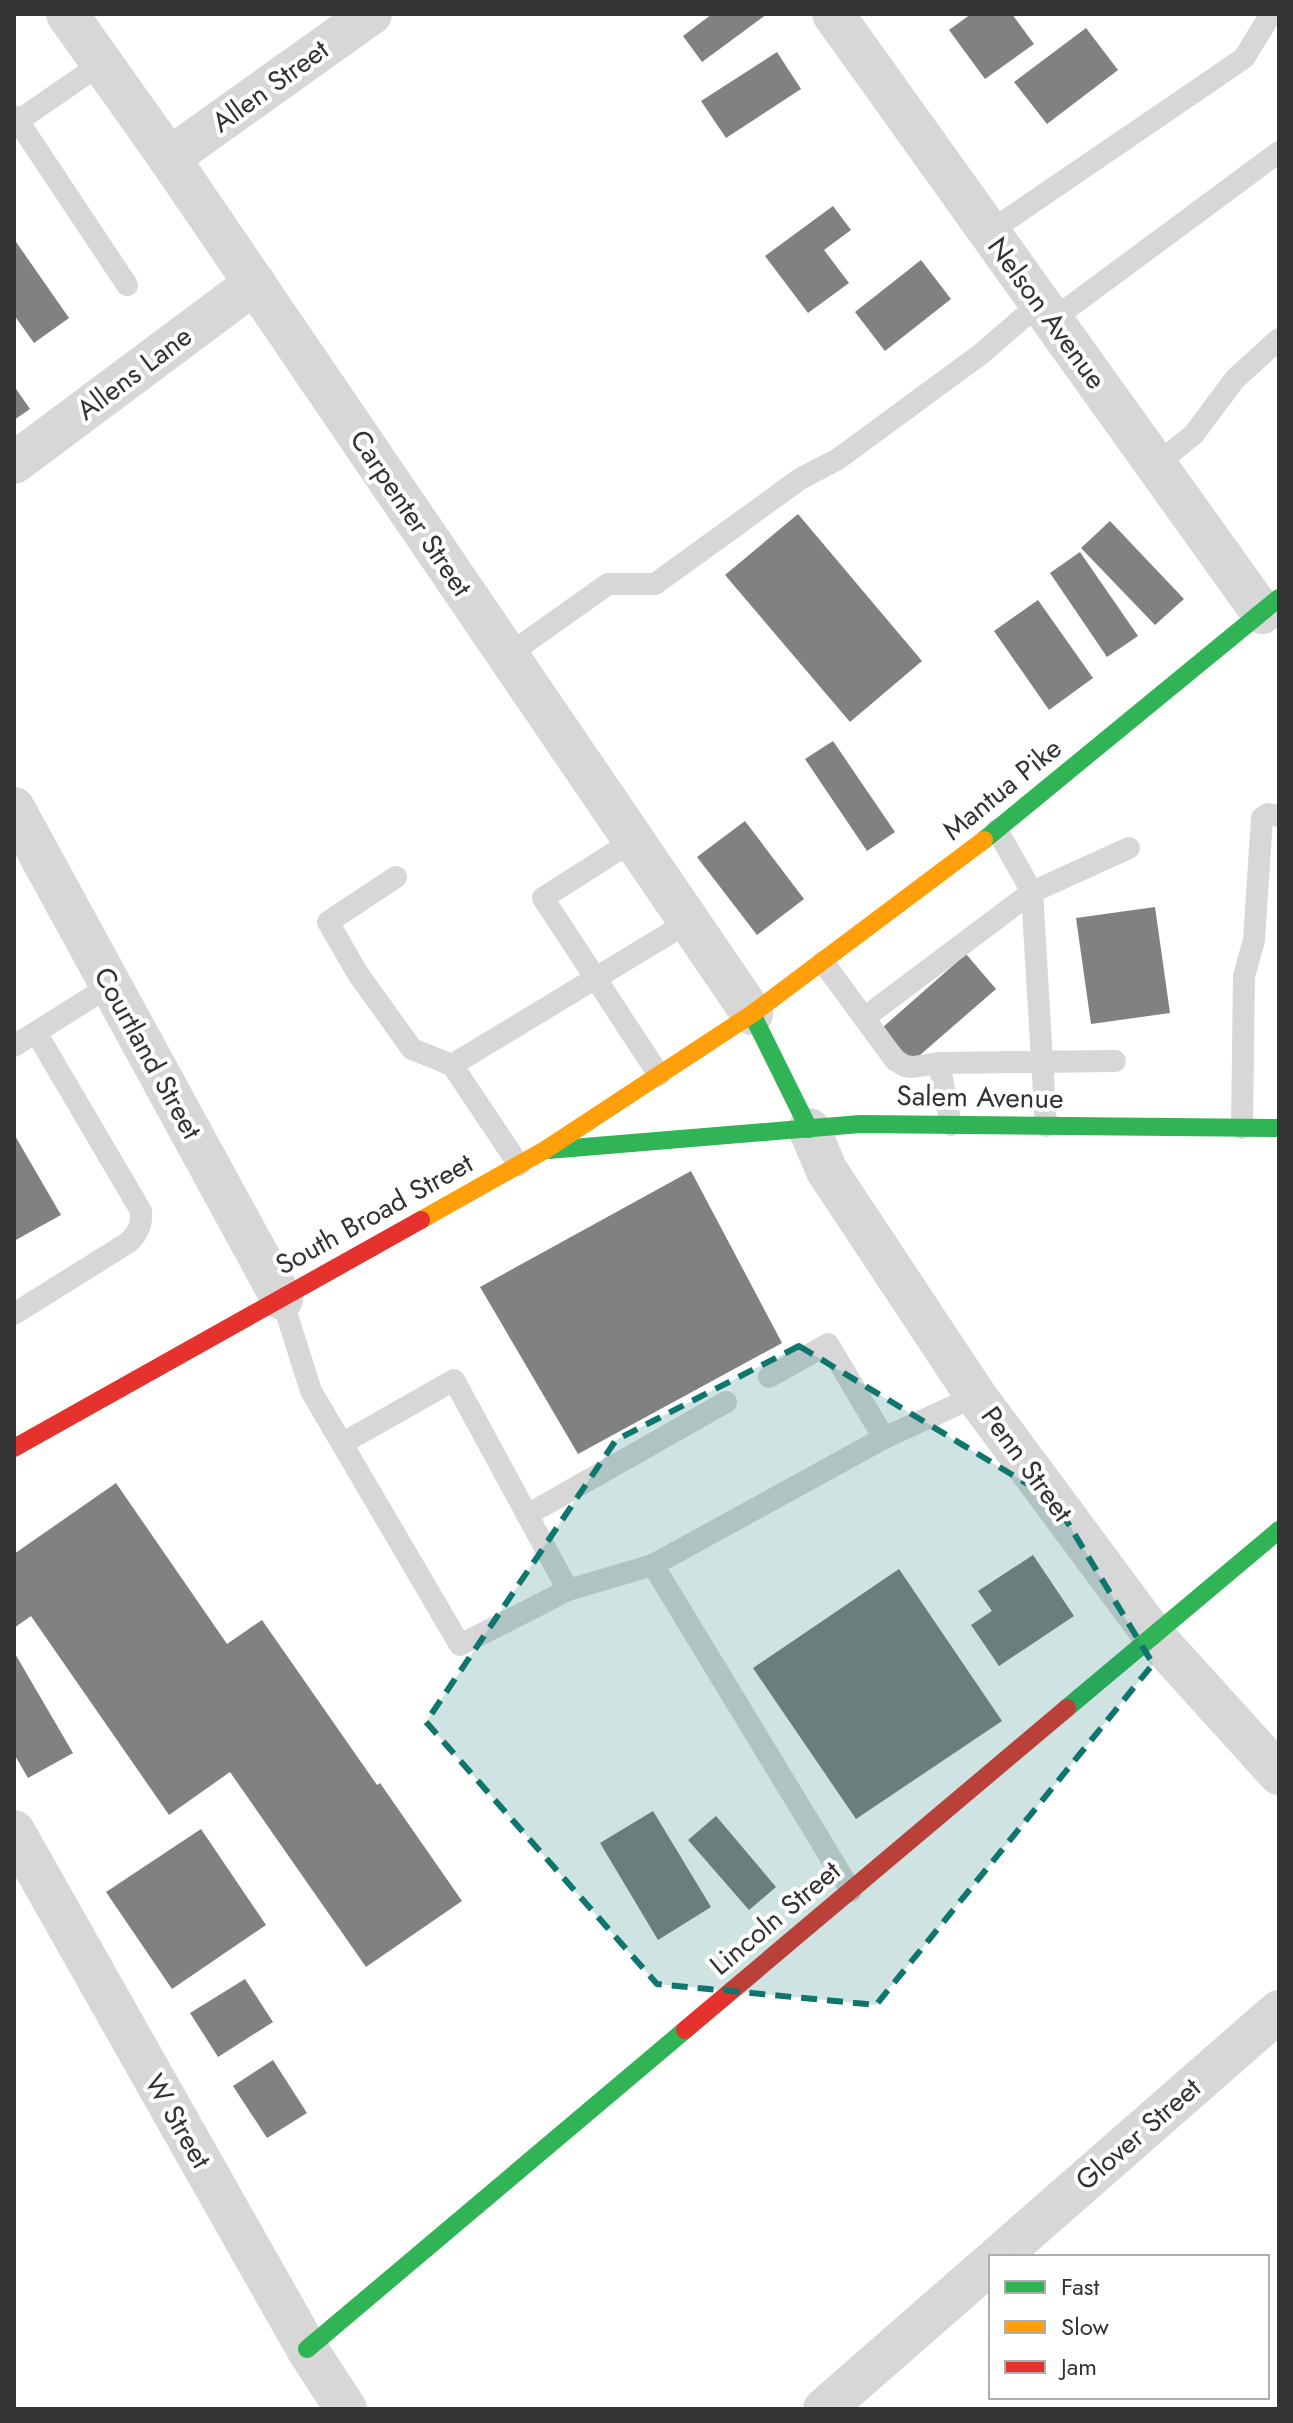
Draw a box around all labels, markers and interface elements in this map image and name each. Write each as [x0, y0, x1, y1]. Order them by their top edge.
street label: Allen Street [203, 29, 337, 142]
street label: Nelson Avenue [978, 228, 1116, 398]
street label: Allens Lane [68, 316, 200, 430]
street label: Carpenter Street [340, 421, 482, 605]
street label: Mantua Pike [933, 728, 1071, 850]
street label: Courtland Street [84, 959, 212, 1147]
street label: Salem Avenue [896, 1075, 1064, 1119]
street label: South Broad Street [268, 1143, 480, 1285]
street label: Penn Street [971, 1398, 1083, 1530]
street label: Lincoln Street [701, 1851, 850, 1985]
street label: W Street [135, 2066, 222, 2176]
street label: Glover Street [1066, 2068, 1210, 2200]
legend [989, 2255, 1269, 2399]
text: Fast [1061, 2269, 1099, 2304]
text: Slow [1061, 2309, 1109, 2344]
text: Jam [1058, 2349, 1097, 2384]

